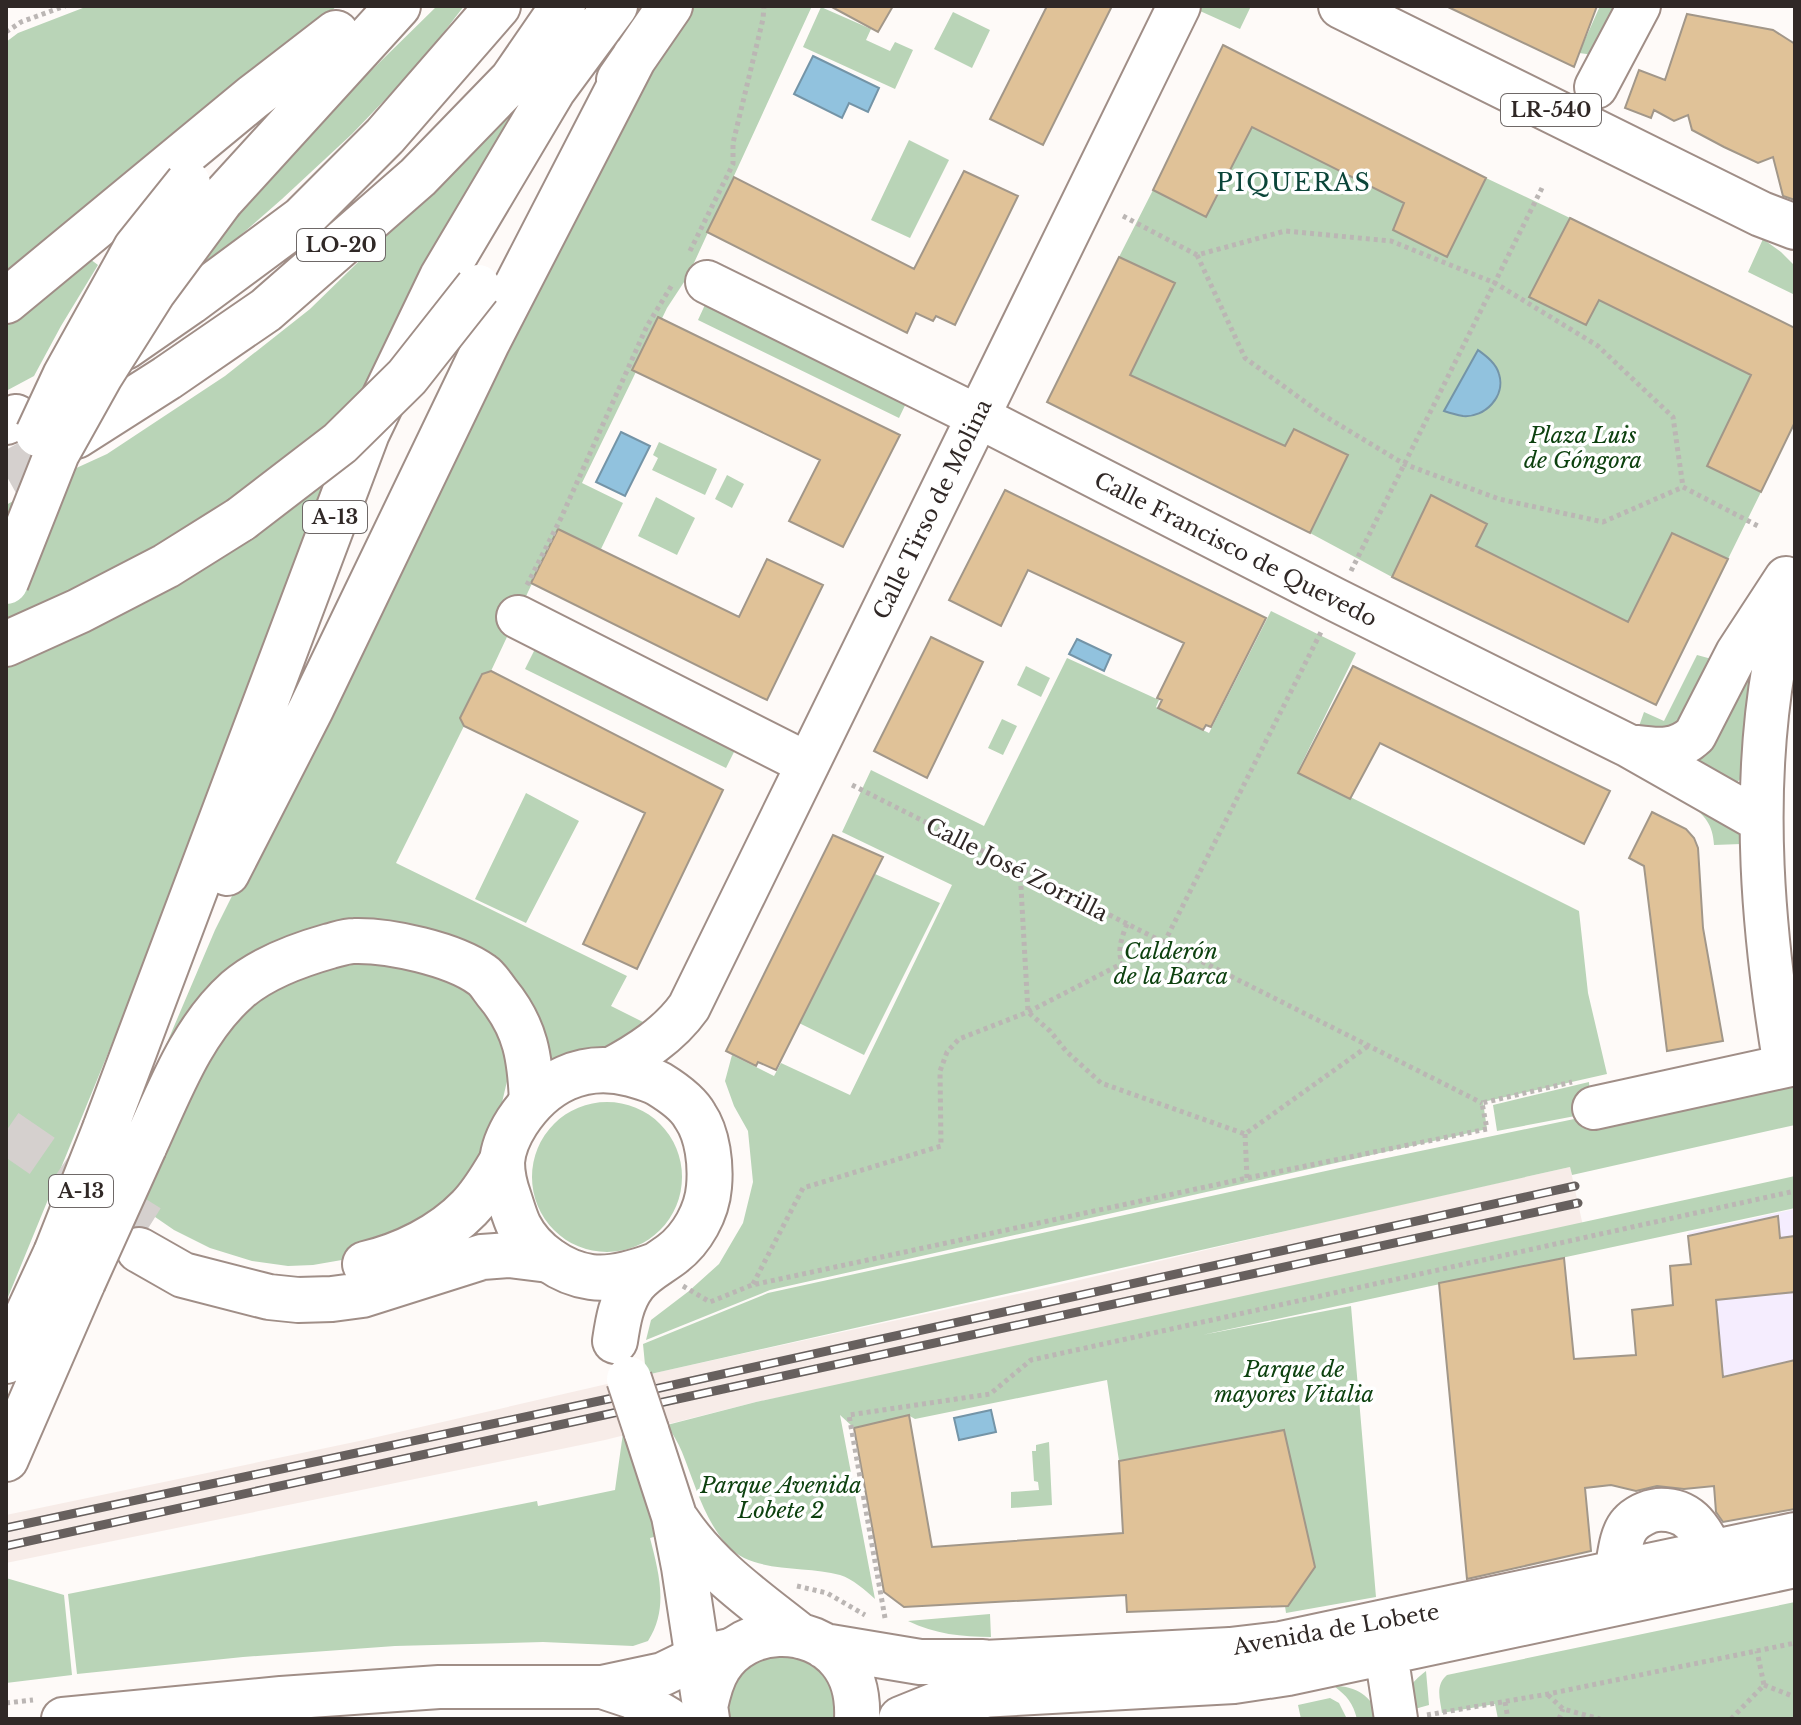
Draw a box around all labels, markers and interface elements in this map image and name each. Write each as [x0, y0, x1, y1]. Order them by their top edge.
road number: LR-540 [1501, 94, 1601, 126]
district label: PIQUERAS [1216, 168, 1372, 197]
road number: LO-20 [297, 229, 385, 261]
street label: Calle Tirso de Molina [867, 394, 998, 624]
park label: Plaza Luis de Góngora [1524, 422, 1642, 474]
street label: Calle Francisco de Quevedo [1090, 466, 1382, 633]
road number: A-13 [303, 501, 367, 533]
street label: Calle José Zorrilla [921, 812, 1113, 927]
park label: Calderón de la Barca [1114, 938, 1228, 990]
road number: A-13 [49, 1175, 113, 1207]
park label: Parque de mayores Vitalia [1214, 1356, 1374, 1408]
park label: Parque Avenida Lobete 2 [699, 1472, 862, 1524]
street label: Avenida de Lobete [1230, 1598, 1441, 1661]

